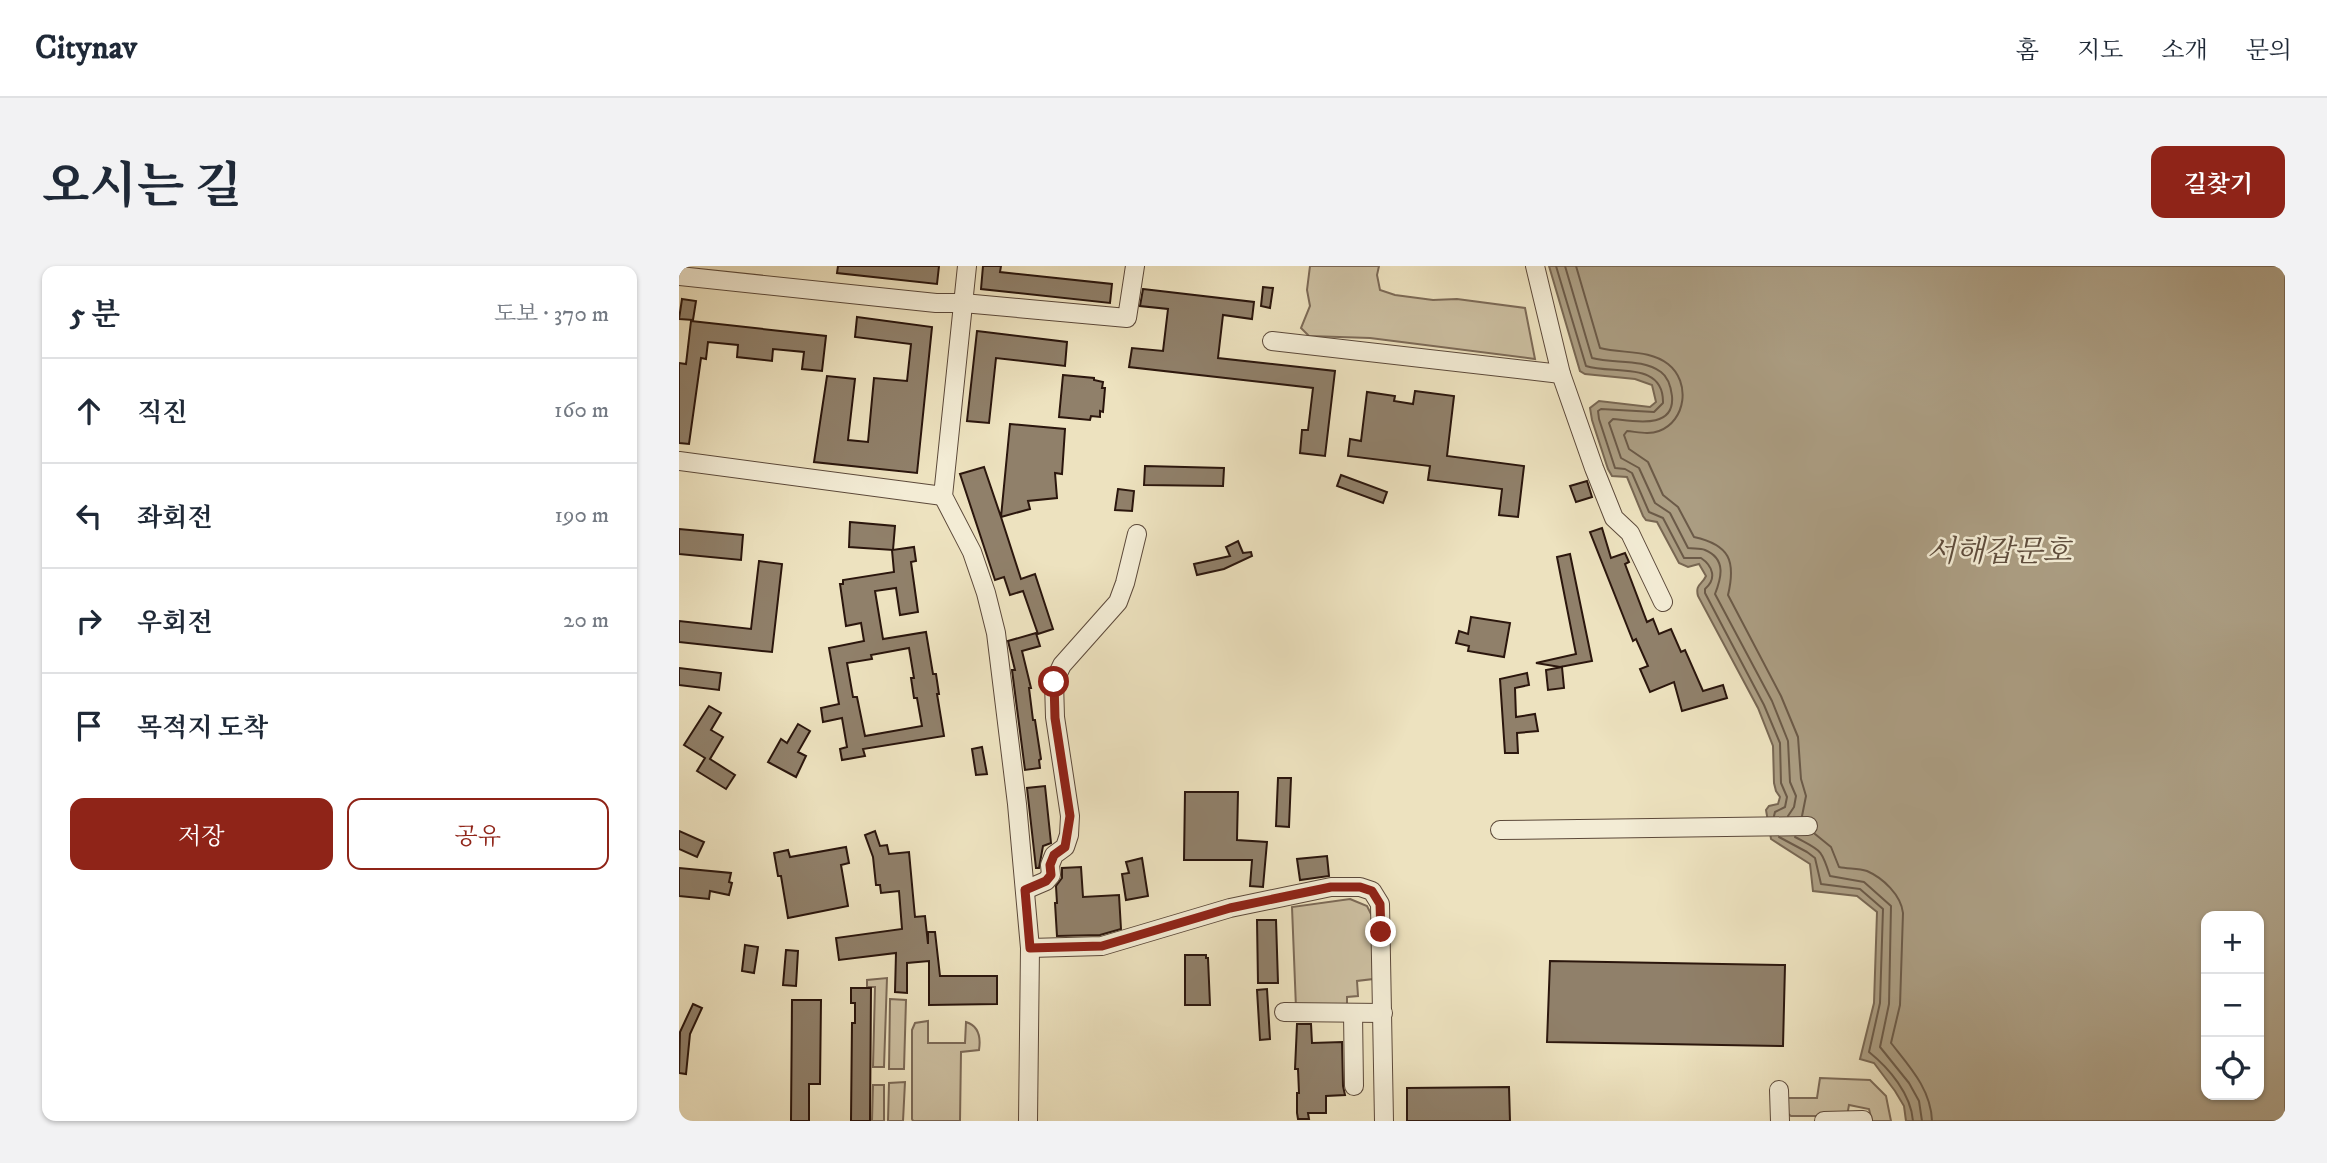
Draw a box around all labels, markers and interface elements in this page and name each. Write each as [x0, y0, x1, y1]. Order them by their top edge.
text: Citynav [35, 28, 137, 69]
text: 홈 [2016, 36, 2039, 66]
text: 지도 [2077, 36, 2123, 66]
text: 소개 [2161, 36, 2208, 66]
text: 문의 [2246, 36, 2292, 66]
button: 길찾기 [2151, 146, 2285, 218]
text: 오시는 길 [42, 157, 242, 219]
text: 5 분 [70, 297, 120, 334]
text: 도보 · 370 m [494, 300, 609, 329]
icon: ahead [70, 392, 108, 430]
text: 160 m [554, 396, 609, 425]
text: 직진 [137, 397, 187, 430]
icon: left [70, 497, 108, 535]
text: 190 m [555, 501, 609, 530]
text: 좌회전 [137, 502, 212, 535]
water label: 서해갑문호 [1927, 534, 2073, 571]
icon: right [70, 602, 108, 640]
text: 20 m [563, 606, 609, 635]
text: 우회전 [137, 607, 212, 640]
route start [1038, 666, 1069, 697]
icon: arrive [70, 707, 108, 745]
text: 목적지 도착 [137, 712, 268, 745]
button: 저장 [70, 798, 333, 870]
button: 공유 [347, 798, 609, 870]
map controls [2201, 911, 2264, 1100]
button: + [2201, 911, 2264, 974]
route end [1365, 916, 1396, 947]
button: − [2201, 974, 2264, 1037]
button: locate [2201, 1037, 2264, 1100]

